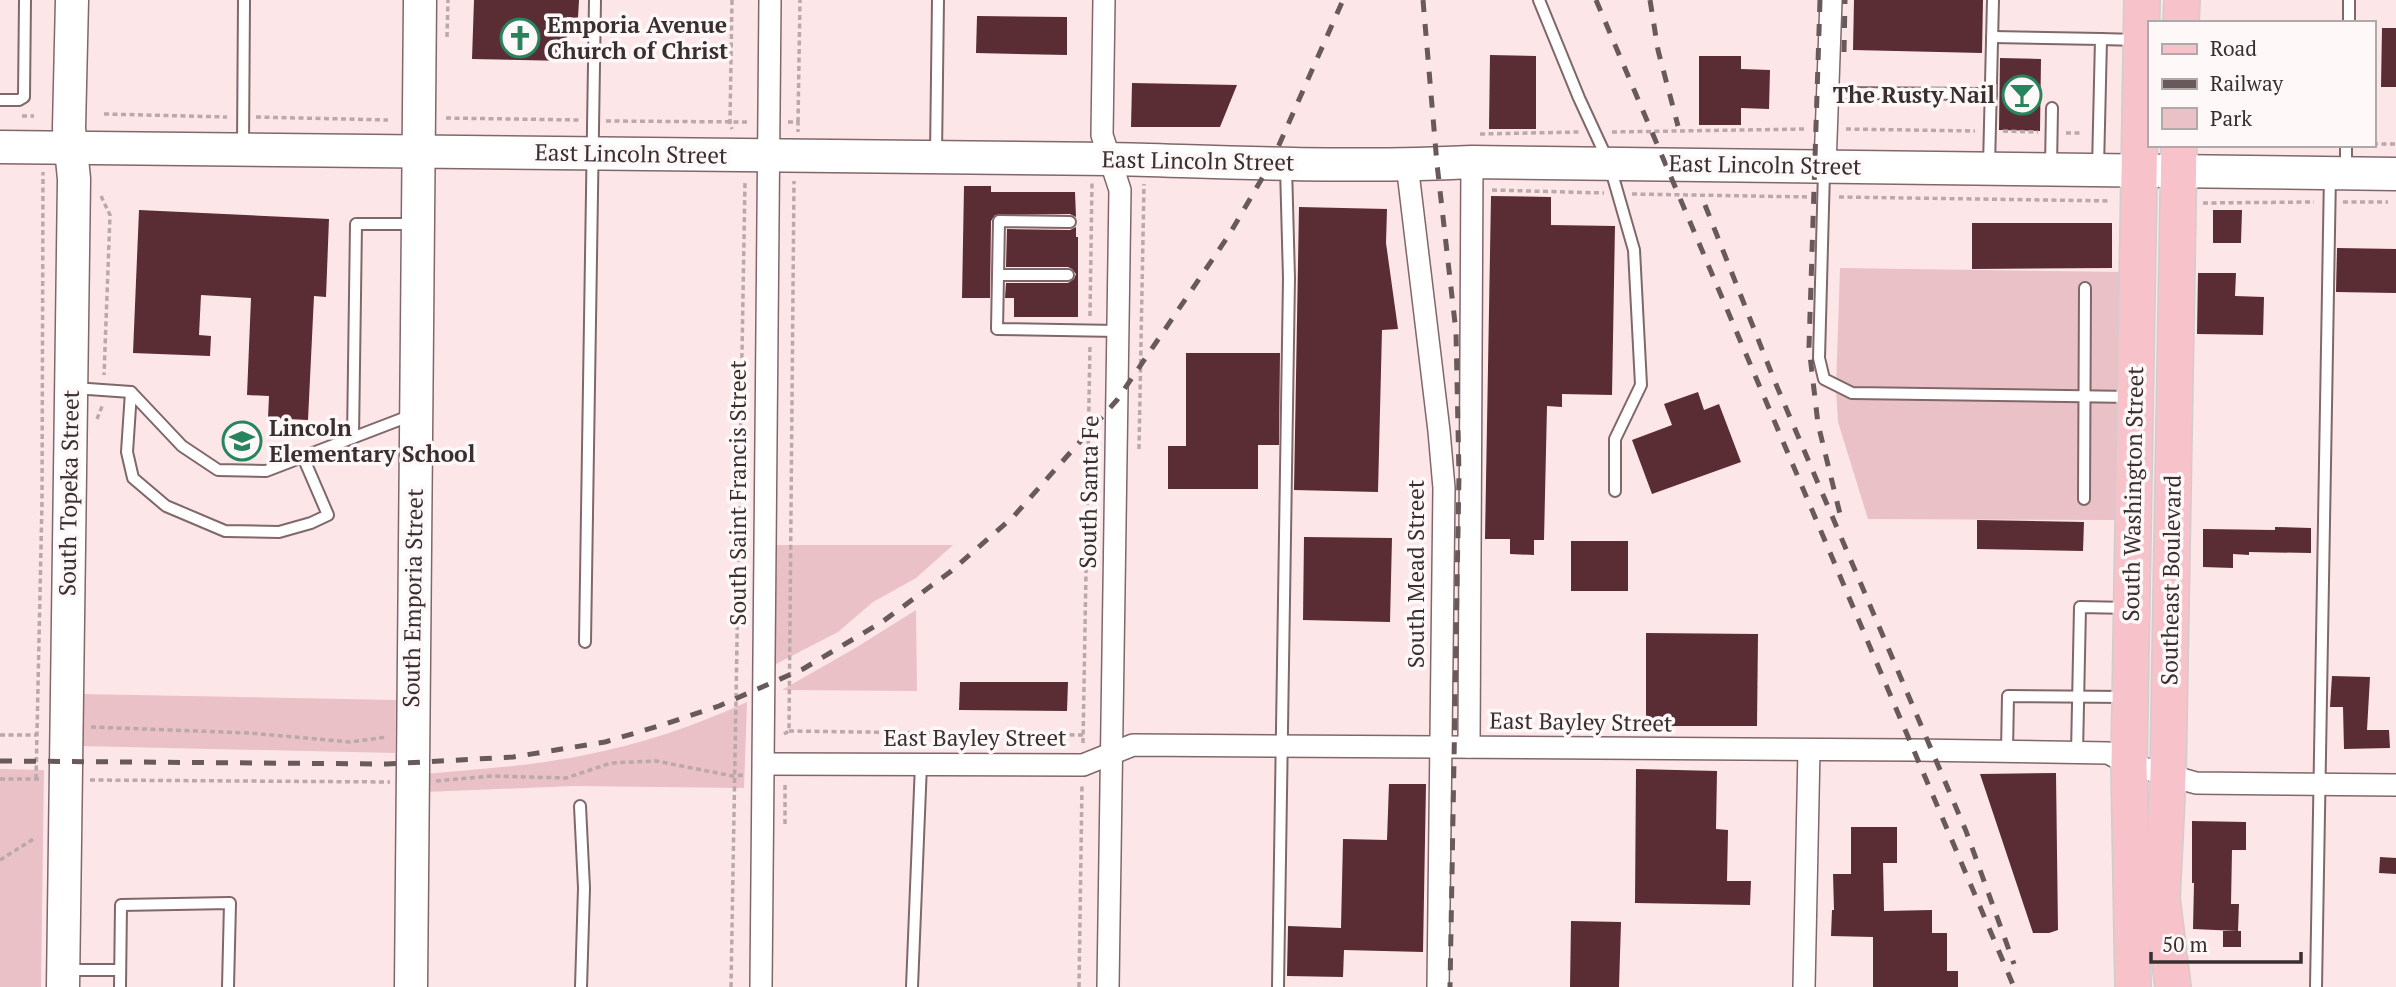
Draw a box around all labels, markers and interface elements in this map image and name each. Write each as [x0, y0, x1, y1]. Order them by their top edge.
place label: Emporia Avenue Church of Christ [547, 9, 728, 66]
church icon: Emporia Avenue Church of Christ [499, 17, 541, 59]
legend [2148, 21, 2375, 147]
text: Road [2210, 34, 2257, 62]
text: Railway [2210, 69, 2284, 97]
bar icon: The Rusty Nail [2001, 74, 2043, 116]
place label: The Rusty Nail [1833, 79, 1995, 110]
text: Park [2210, 104, 2252, 132]
street label: East Lincoln Street [534, 136, 728, 171]
street label: East Lincoln Street [1101, 143, 1295, 178]
street label: East Lincoln Street [1668, 147, 1862, 182]
street label: South Saint Francis Street [722, 360, 753, 626]
street label: South Washington Street [2115, 366, 2150, 622]
street label: South Topeka Street [51, 389, 86, 596]
place label: Lincoln Elementary School [269, 412, 476, 469]
street label: South Santa Fe [1072, 415, 1105, 569]
school or university icon: Lincoln Elementary School [221, 420, 263, 462]
street label: Southeast Boulevard [2153, 474, 2188, 686]
street label: South Mead Street [1400, 479, 1431, 668]
street label: South Emporia Street [395, 488, 430, 708]
street label: East Bayley Street [1489, 704, 1673, 739]
street label: East Bayley Street [883, 722, 1067, 753]
scale bar [2151, 920, 2302, 964]
text: 50 m [2162, 930, 2208, 958]

